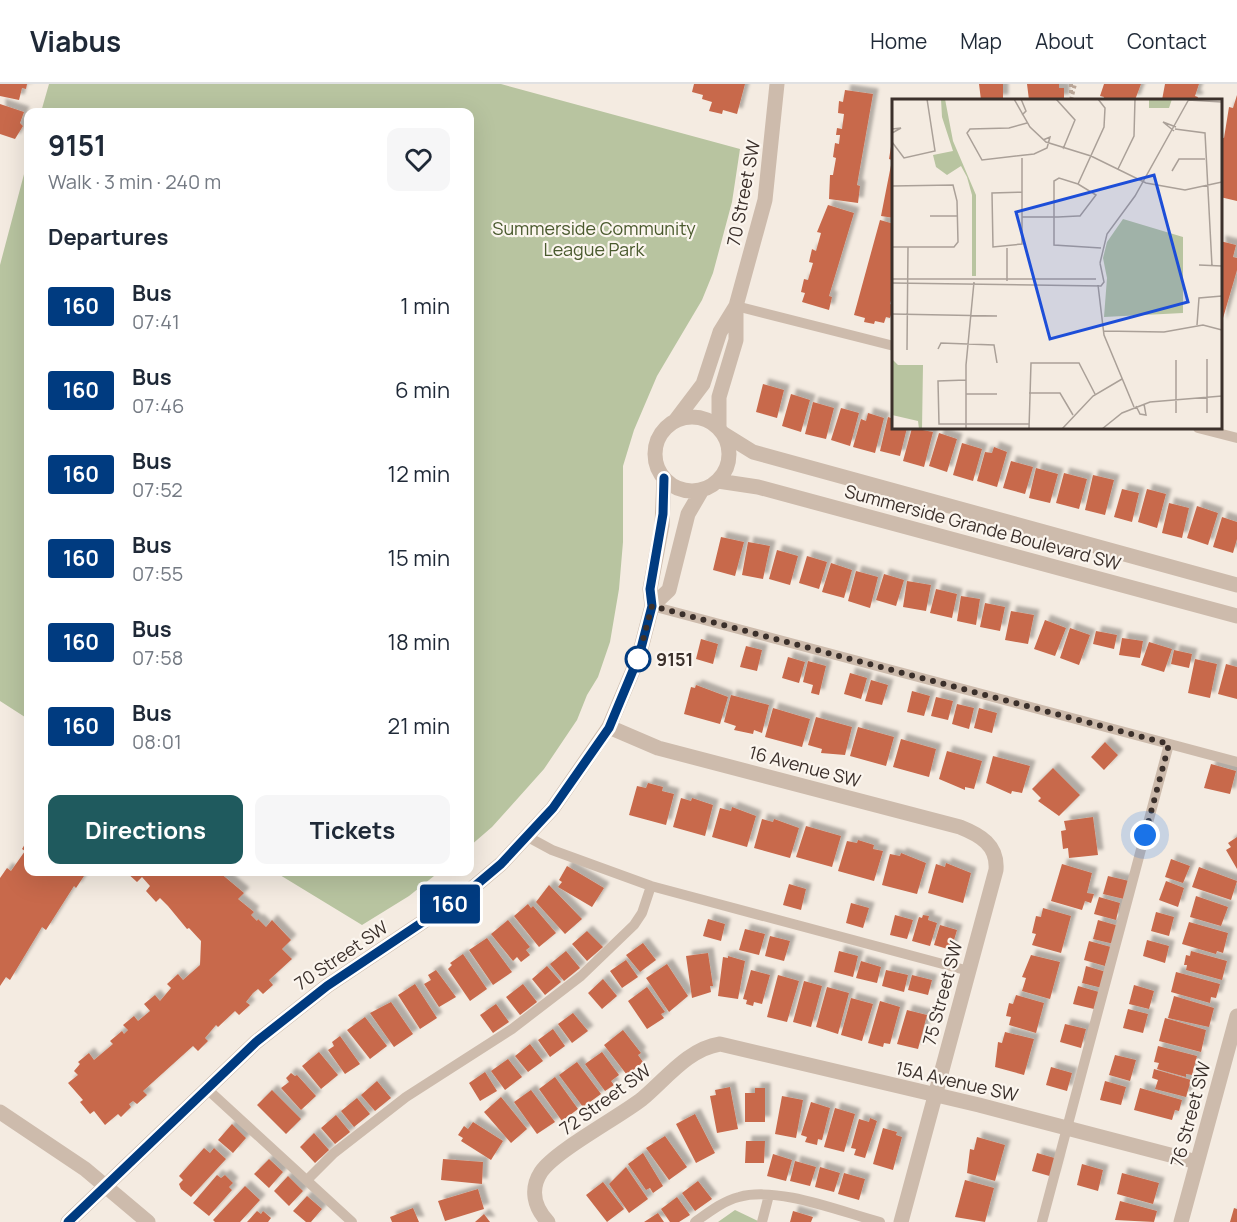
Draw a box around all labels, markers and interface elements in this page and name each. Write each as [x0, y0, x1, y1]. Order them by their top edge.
text: Viabus [30, 22, 121, 60]
text: Home [870, 27, 927, 55]
text: Map [960, 27, 1002, 55]
text: About [1035, 27, 1094, 55]
text: Contact [1127, 27, 1207, 55]
inset map [892, 99, 1222, 429]
text: 9151 [48, 126, 106, 164]
button: heart [387, 128, 450, 191]
street label: 70 Street SW [721, 138, 765, 248]
text: Walk · 3 min · 240 m [48, 168, 221, 195]
park label: Summerside Community League Park [492, 216, 696, 261]
text: Departures [48, 222, 168, 252]
text: Bus [132, 278, 172, 308]
text: 1 min [400, 291, 450, 321]
text: 160 [63, 292, 99, 320]
text: 07:41 [132, 308, 180, 335]
text: Bus [132, 362, 172, 392]
text: 6 min [395, 375, 450, 405]
text: 160 [63, 376, 99, 404]
text: 07:46 [132, 392, 184, 419]
text: Bus [132, 446, 172, 476]
text: 12 min [388, 459, 450, 489]
text: 160 [63, 460, 99, 488]
text: 07:52 [132, 476, 183, 503]
street label: Summerside Grande Boulevard SW [842, 479, 1124, 576]
text: Bus [132, 530, 172, 560]
text: 15 min [387, 543, 450, 573]
text: 160 [63, 544, 99, 572]
text: 07:55 [132, 560, 183, 587]
text: Bus [132, 614, 172, 644]
text: 18 min [387, 627, 450, 657]
text: 160 [63, 628, 99, 656]
text: 07:58 [132, 644, 183, 671]
marker: 9151 [625, 646, 651, 672]
place label: 9151 [656, 647, 694, 671]
text: Bus [132, 698, 172, 728]
text: 21 min [388, 711, 450, 741]
text: 160 [63, 712, 99, 740]
text: 08:01 [132, 728, 182, 755]
street label: 16 Avenue SW [747, 740, 864, 792]
button: Directions [48, 795, 243, 864]
button: Tickets [255, 795, 450, 864]
your location [1130, 820, 1160, 850]
line badge: 160 [416, 884, 484, 924]
text: 160 [432, 890, 468, 918]
street label: 70 Street SW [290, 915, 392, 995]
street label: 75 Street SW [917, 938, 967, 1048]
street label: 15A Avenue SW [893, 1055, 1021, 1107]
street label: 72 Street SW [555, 1058, 655, 1140]
street label: 76 Street SW [1164, 1059, 1216, 1169]

